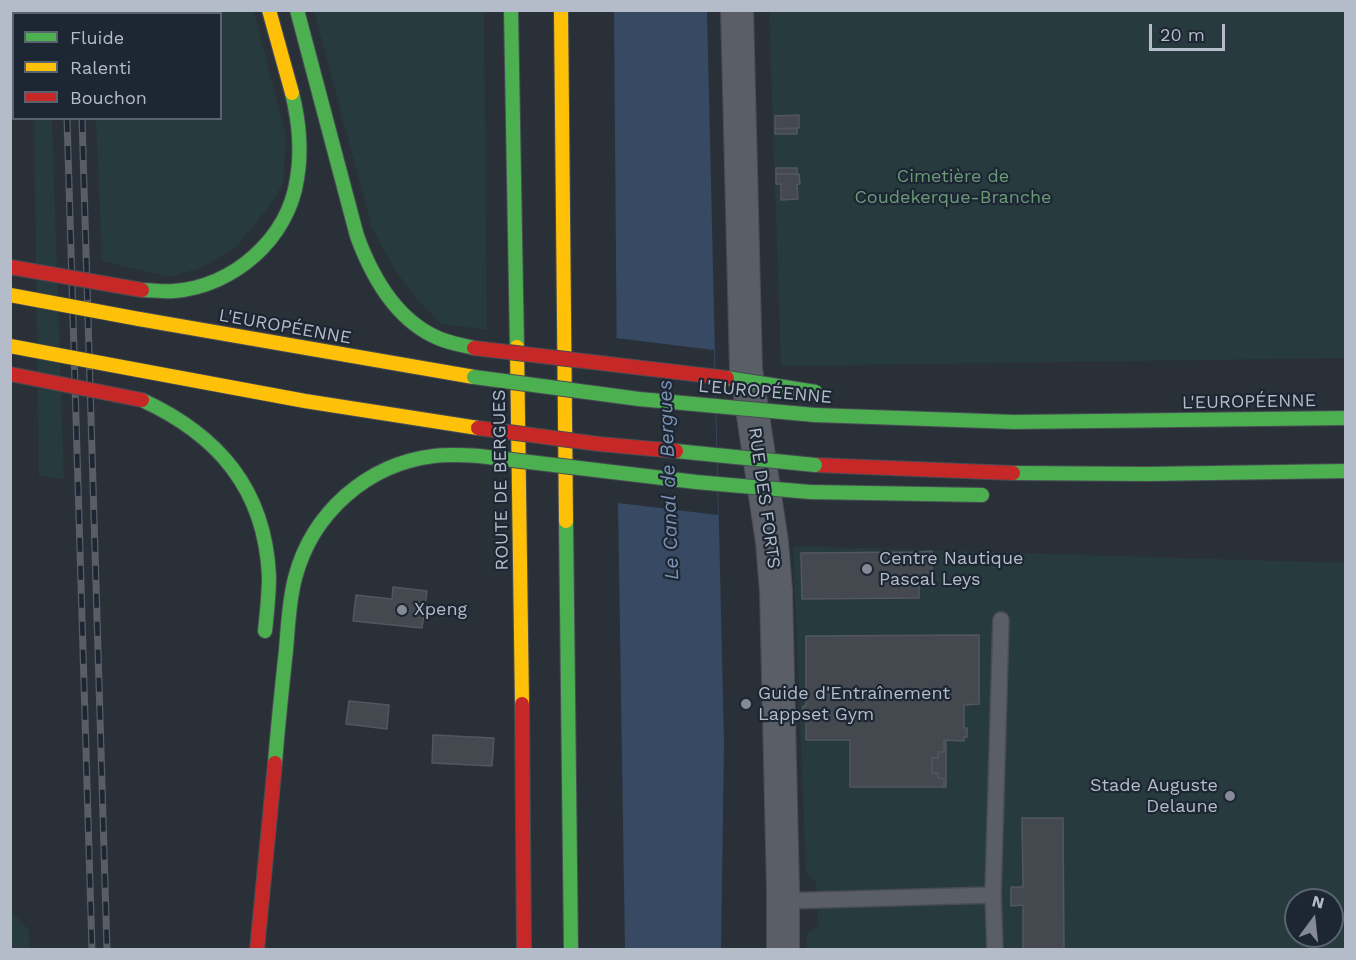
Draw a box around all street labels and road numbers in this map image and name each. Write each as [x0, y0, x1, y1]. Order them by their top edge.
street label: L'EUROPÉENNE [217, 305, 353, 349]
street label: L'EUROPÉENNE [697, 375, 833, 409]
street label: ROUTE DE BERGUES [489, 389, 513, 571]
street label: L'EUROPÉENNE [1182, 390, 1316, 414]
street label: RUE DES FORTS [743, 426, 785, 570]

